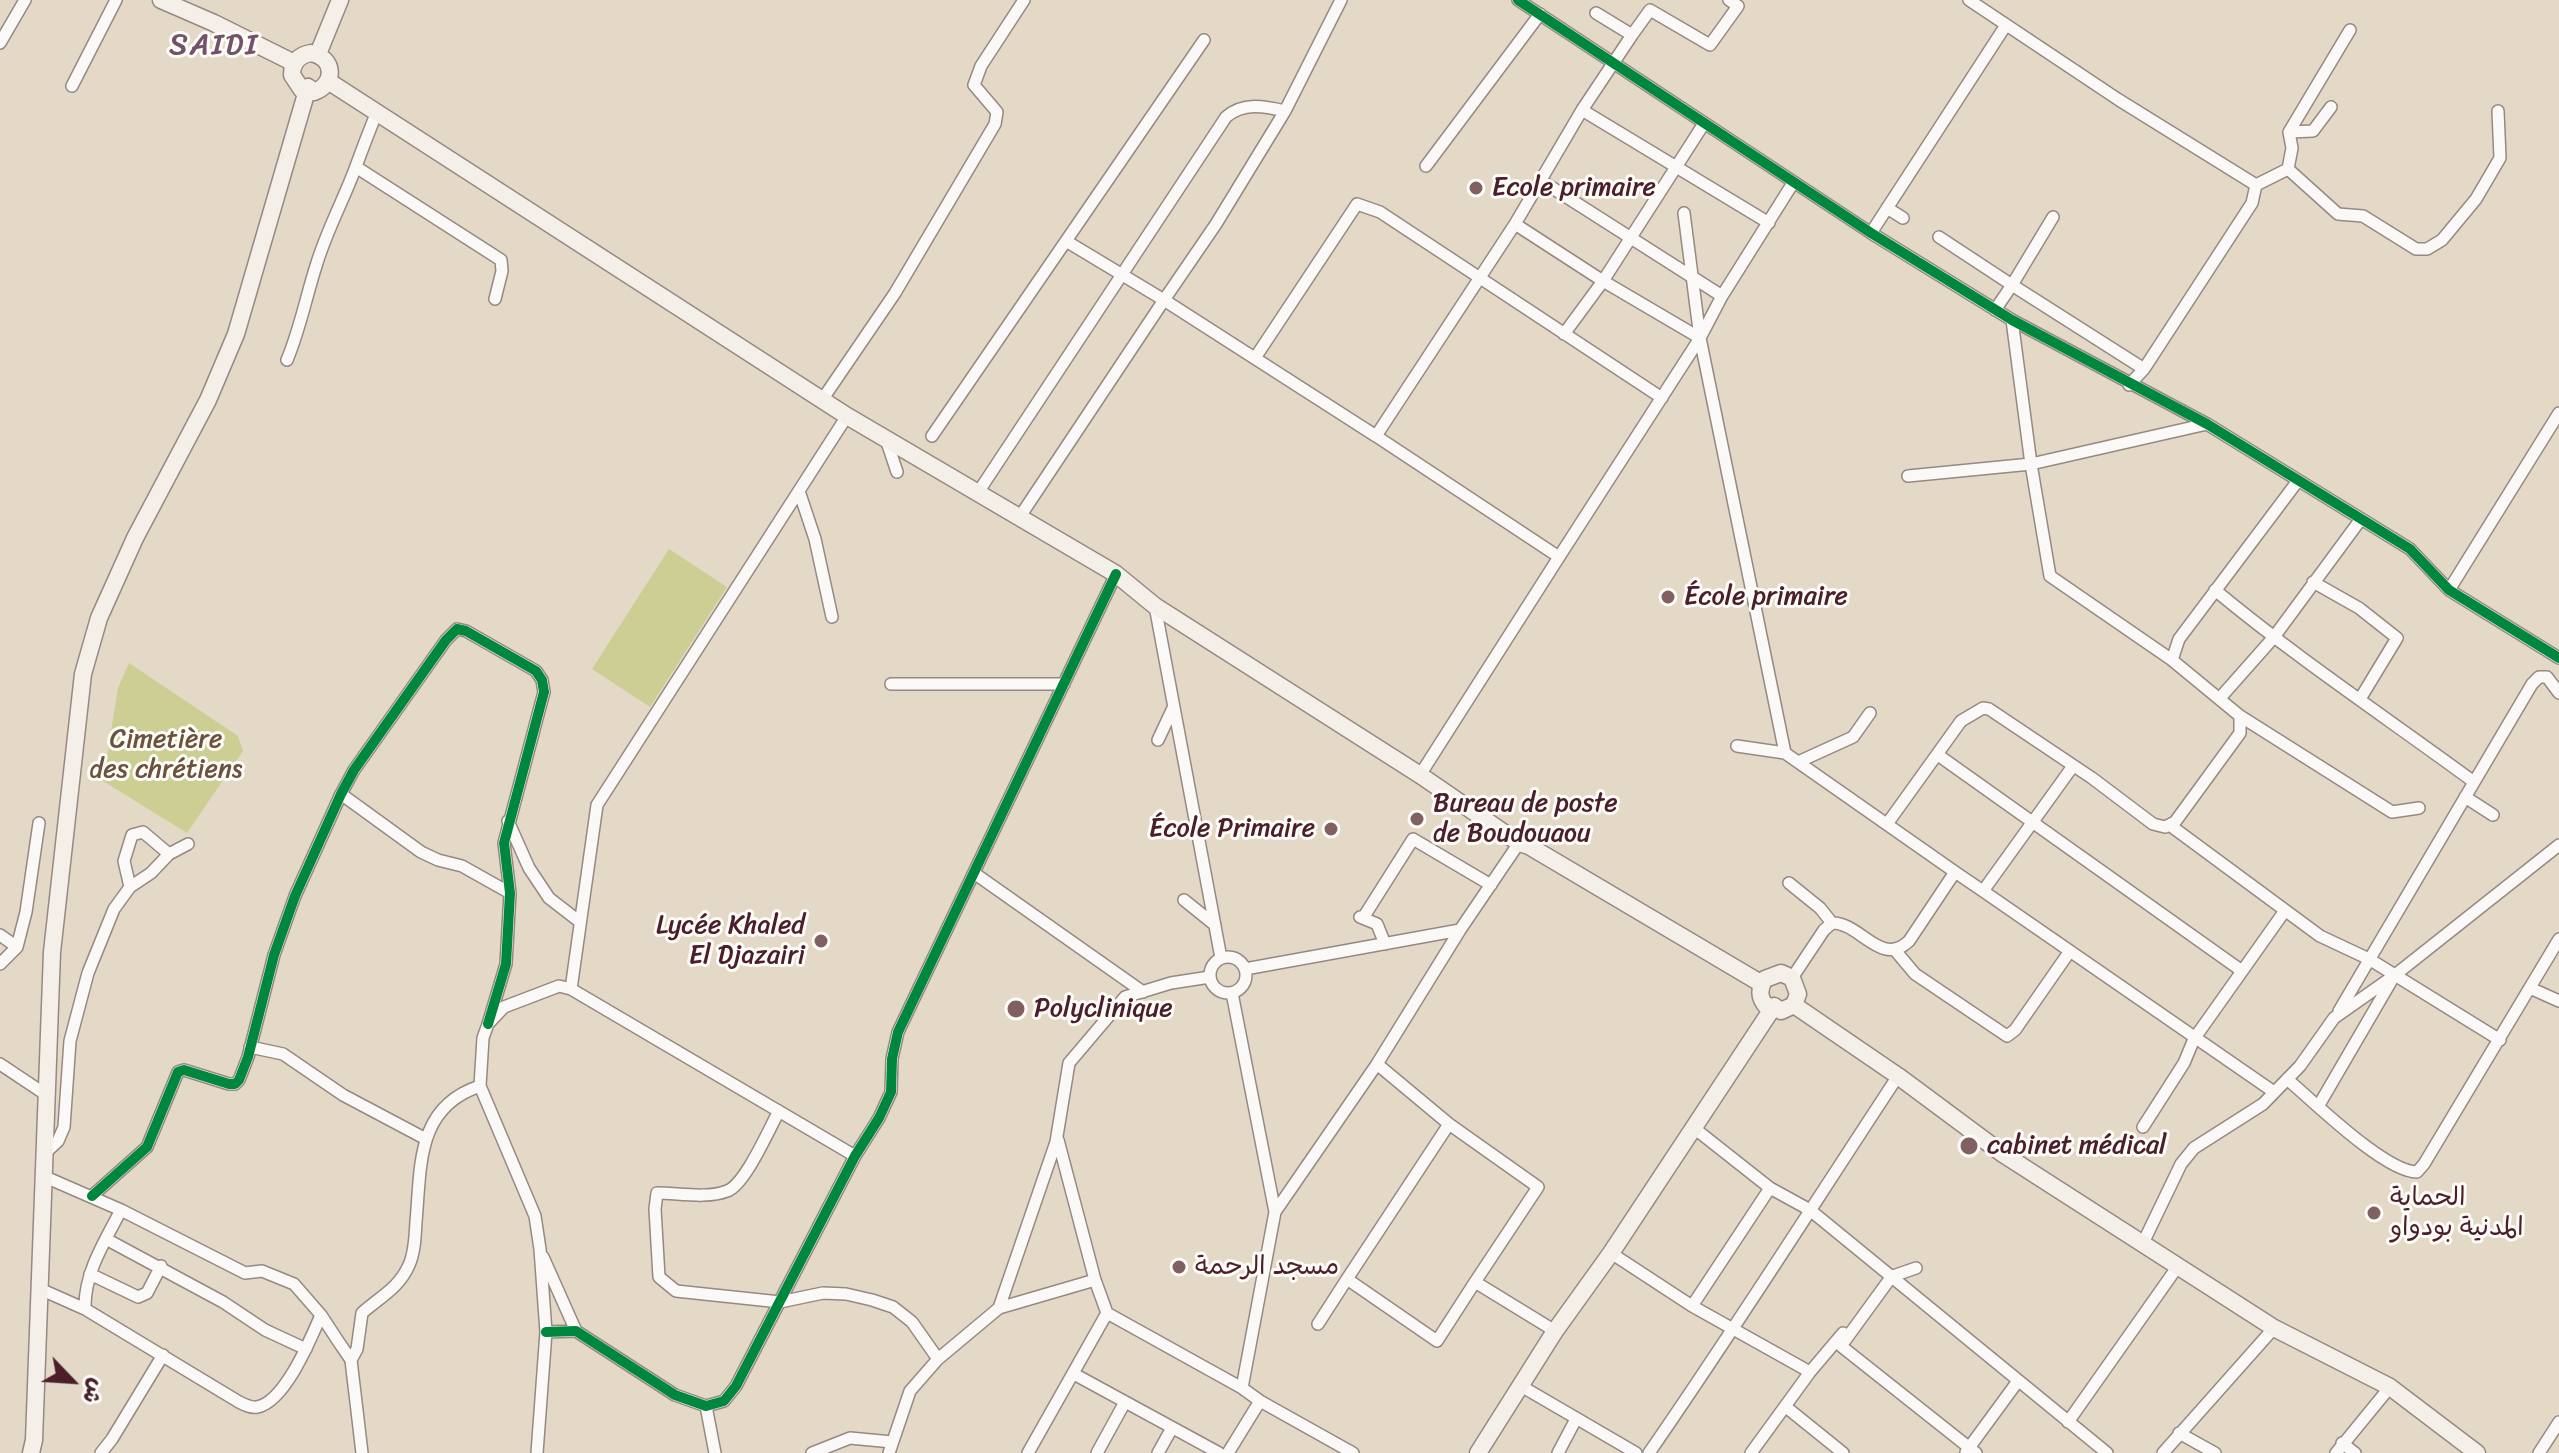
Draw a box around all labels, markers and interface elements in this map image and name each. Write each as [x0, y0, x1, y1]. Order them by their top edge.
district label: SAIDI [172, 28, 256, 64]
place label: Ecole primaire [1492, 172, 1656, 204]
marker: Ecole primaire [1467, 179, 1485, 197]
place label: École primaire [1684, 581, 1848, 613]
marker: École primaire [1659, 588, 1677, 606]
park label: Cimetière des chrétiens [90, 724, 242, 786]
place label: Bureau de poste de Boudouaou [1433, 788, 1618, 850]
marker: Bureau de poste de Boudouaou [1408, 810, 1426, 828]
place label: École Primaire [1149, 813, 1315, 845]
marker: École Primaire [1322, 820, 1340, 838]
place label: Lycée Khaled El Djazairi [656, 910, 805, 972]
marker: Lycée Khaled El Djazairi [812, 932, 830, 950]
place label: Polyclinique [1034, 993, 1173, 1025]
marker: Polyclinique [1005, 998, 1027, 1020]
place label: cabinet médical [1987, 1130, 2167, 1162]
marker: cabinet médical [1958, 1135, 1980, 1157]
place label: الحماية المدنية بودواو [2390, 1182, 2524, 1244]
marker: الحماية المدنية بودواو [2365, 1204, 2383, 1222]
place label: مسجد الرحمة [1195, 1251, 1339, 1283]
marker: مسجد الرحمة [1170, 1258, 1188, 1276]
north arrow [32, 1341, 112, 1421]
text: ش [71, 1372, 117, 1411]

